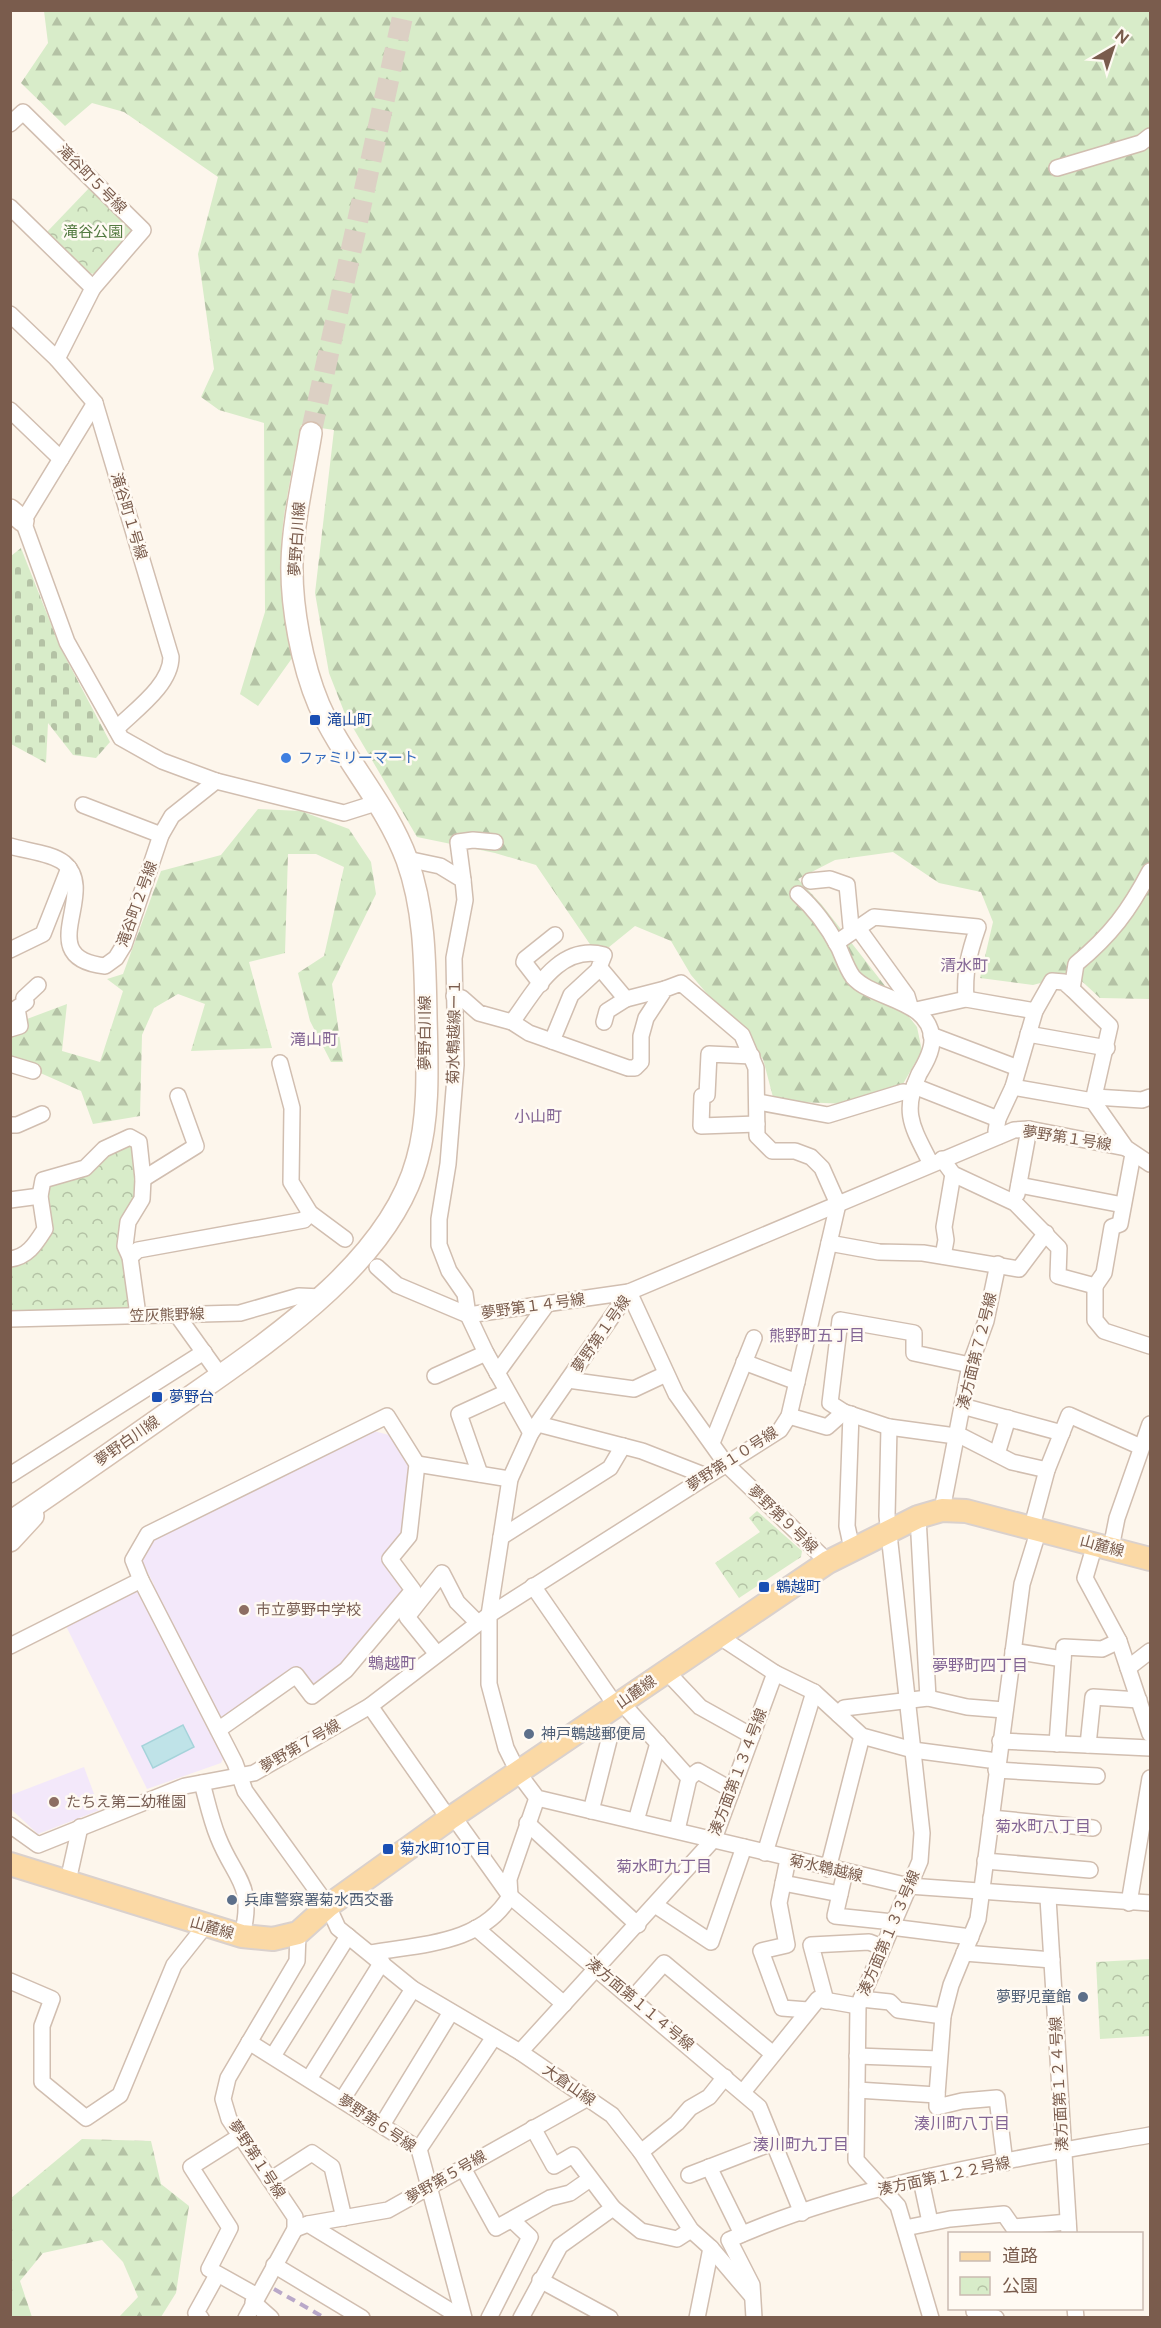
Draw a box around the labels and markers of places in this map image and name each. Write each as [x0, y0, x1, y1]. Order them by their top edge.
place label: 滝山町 [327, 711, 372, 729]
marker: 滝山町 [308, 713, 322, 727]
place label: ファミリーマート [298, 749, 418, 767]
marker: ファミリーマート [279, 751, 293, 765]
place label: 夢野台 [169, 1388, 214, 1406]
marker: 夢野台 [150, 1390, 164, 1404]
place label: 鵯越町 [776, 1578, 821, 1596]
marker: 鵯越町 [757, 1580, 771, 1594]
place label: 市立夢野中学校 [256, 1601, 361, 1619]
marker: 市立夢野中学校 [237, 1603, 251, 1617]
place label: 神戸鵯越郵便局 [541, 1725, 646, 1743]
marker: 神戸鵯越郵便局 [522, 1727, 536, 1741]
place label: たちえ第二幼稚園 [66, 1793, 186, 1811]
marker: たちえ第二幼稚園 [47, 1795, 61, 1809]
place label: 菊水町10丁目 [400, 1840, 491, 1858]
marker: 菊水町10丁目 [381, 1842, 395, 1856]
place label: 兵庫警察署菊水西交番 [244, 1891, 394, 1909]
marker: 兵庫警察署菊水西交番 [225, 1893, 239, 1907]
place label: 夢野児童館 [996, 1988, 1071, 2006]
marker: 夢野児童館 [1076, 1990, 1090, 2004]

